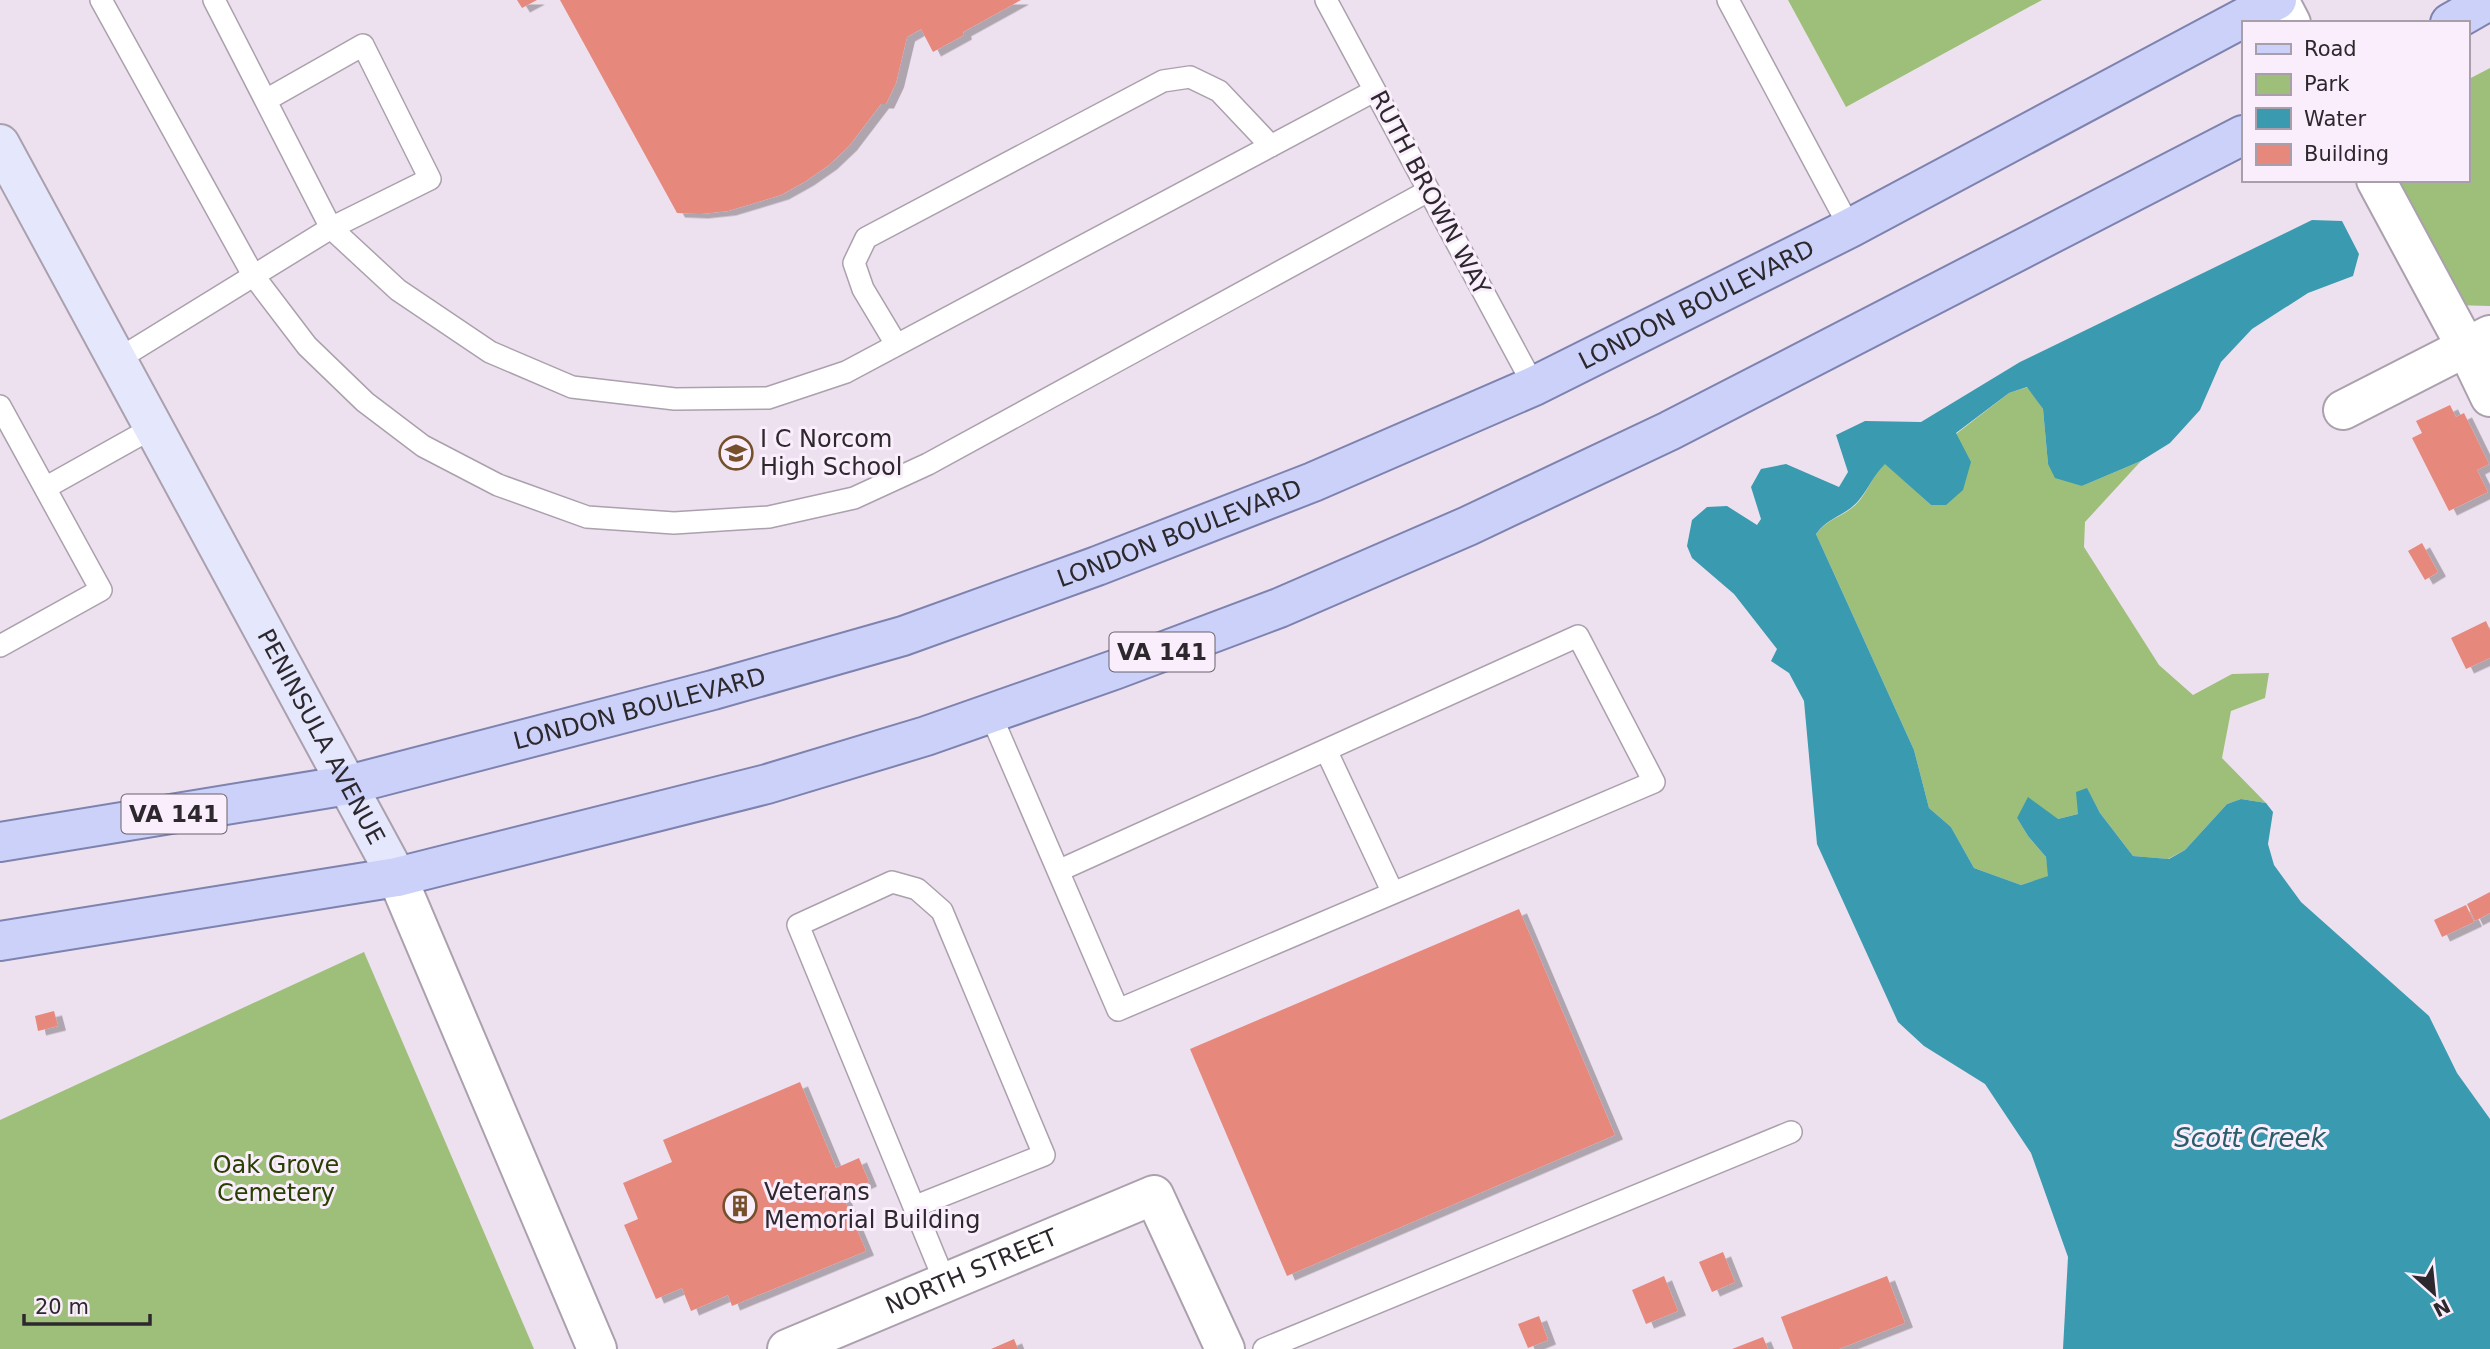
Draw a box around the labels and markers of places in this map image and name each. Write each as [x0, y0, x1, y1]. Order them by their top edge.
place label: I C Norcom High School [760, 425, 902, 481]
school or university icon: I C Norcom High School [717, 434, 755, 472]
place label: Veterans Memorial Building [764, 1178, 980, 1234]
building icon: Veterans Memorial Building [721, 1187, 759, 1225]

